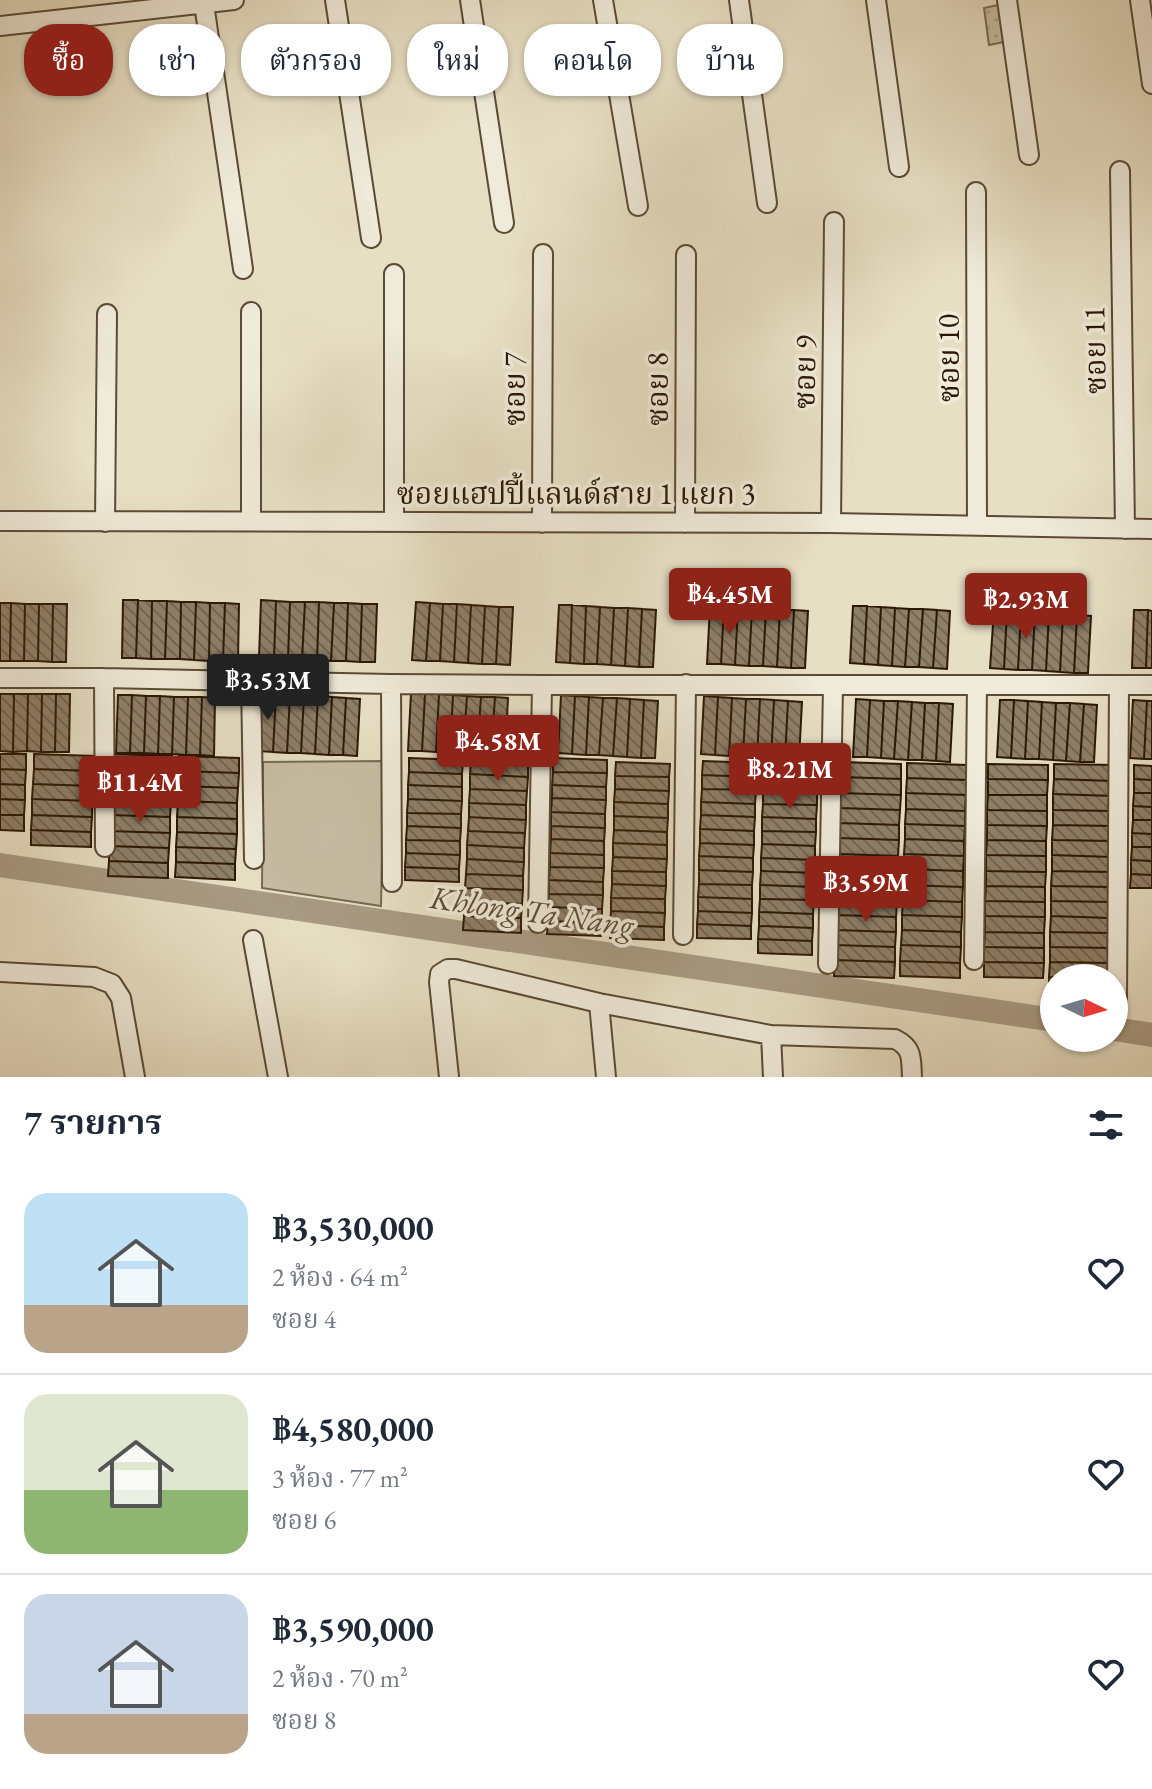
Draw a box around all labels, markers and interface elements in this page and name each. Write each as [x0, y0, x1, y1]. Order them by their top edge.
chip: ซื้อ [24, 24, 113, 96]
chip: เช่า [129, 24, 225, 96]
chip: ตัวกรอง [241, 24, 391, 96]
chip: ใหม่ [407, 24, 508, 96]
chip: คอนโด [524, 24, 661, 96]
chip: บ้าน [677, 24, 783, 96]
street label: ซอย 11 [1074, 305, 1115, 395]
street label: ซอย 10 [929, 314, 968, 402]
street label: ซอย 9 [784, 335, 825, 409]
street label: ซอย 7 [495, 351, 534, 426]
street label: ซอย 8 [638, 352, 677, 426]
street label: ซอยแฮปปี้แลนด์สาย 1 แยก 3 [397, 472, 755, 513]
pin: ฿4.45M [665, 568, 795, 636]
pin: ฿2.93M [961, 573, 1091, 641]
text: ฿4.45M [687, 577, 773, 611]
text: ฿2.93M [983, 582, 1069, 616]
pin: ฿3.53M [203, 654, 333, 722]
text: ฿3.53M [225, 663, 311, 697]
pin: ฿4.58M [433, 715, 563, 783]
text: ฿4.58M [455, 724, 541, 758]
pin: ฿8.21M [725, 743, 855, 811]
text: ฿8.21M [747, 752, 833, 786]
pin: ฿11.4M [75, 756, 205, 824]
text: ฿11.4M [97, 765, 183, 799]
pin: ฿3.59M [801, 856, 931, 924]
text: ฿3.59M [823, 865, 909, 899]
water label: Khlong Ta Nang [427, 876, 638, 946]
north arrow [1040, 964, 1128, 1052]
map controls [1040, 964, 1128, 1052]
text: 7 รายการ [24, 1100, 162, 1144]
icon: filters [1084, 1103, 1128, 1147]
text: ฿3,530,000 [272, 1206, 434, 1250]
icon: home [88, 1225, 184, 1321]
icon: heart [1084, 1251, 1128, 1295]
text: 2 ห้อง · 64 m² [272, 1260, 408, 1294]
text: ซอย 4 [272, 1302, 336, 1336]
text: ฿4,580,000 [272, 1407, 434, 1451]
icon: home [88, 1426, 184, 1522]
icon: heart [1084, 1452, 1128, 1496]
text: 3 ห้อง · 77 m² [272, 1461, 408, 1495]
text: ซอย 6 [272, 1503, 336, 1537]
text: ฿3,590,000 [272, 1607, 434, 1651]
icon: home [88, 1626, 184, 1722]
icon: heart [1084, 1652, 1128, 1696]
text: 2 ห้อง · 70 m² [272, 1661, 408, 1695]
text: ซอย 8 [272, 1703, 336, 1737]

